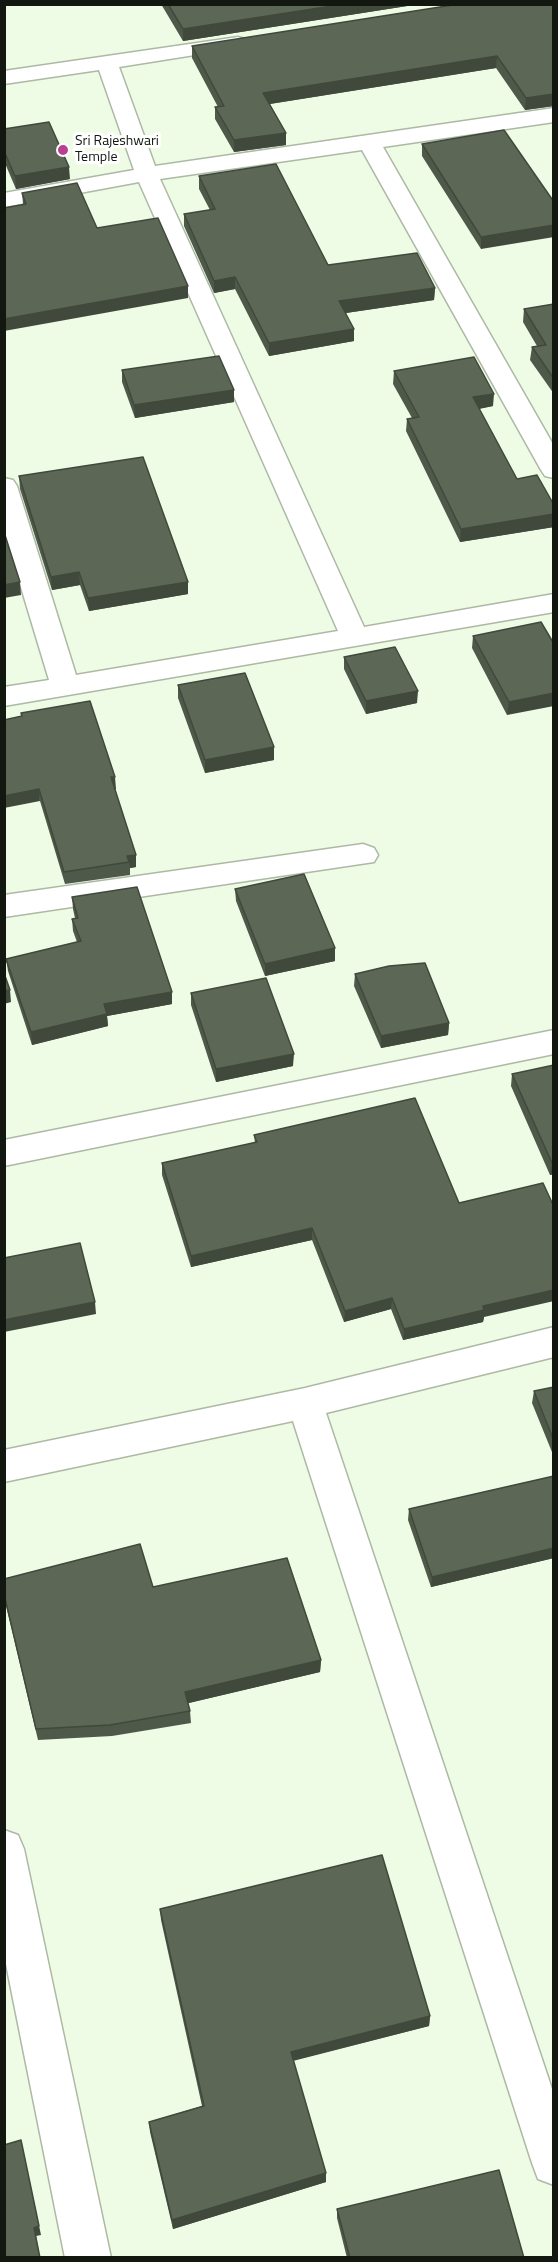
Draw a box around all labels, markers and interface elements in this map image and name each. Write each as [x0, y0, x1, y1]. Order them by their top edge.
place label: Sri Rajeshwari Temple [75, 134, 159, 166]
marker: Sri Rajeshwari Temple [56, 143, 70, 157]

